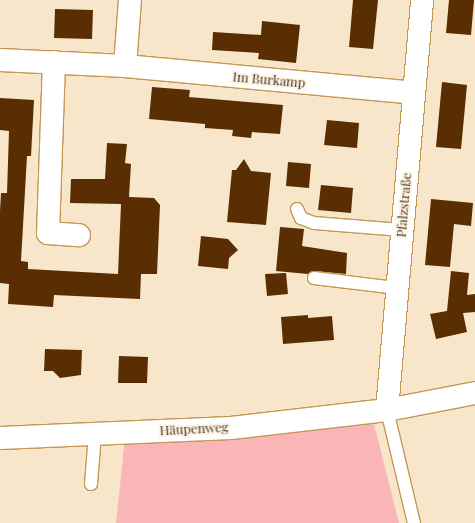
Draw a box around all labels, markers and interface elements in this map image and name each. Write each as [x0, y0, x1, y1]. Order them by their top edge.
street label: Im Burkamp [232, 69, 306, 91]
street label: Pfalzstraße [393, 172, 415, 238]
street label: Häupenweg [159, 419, 229, 439]

